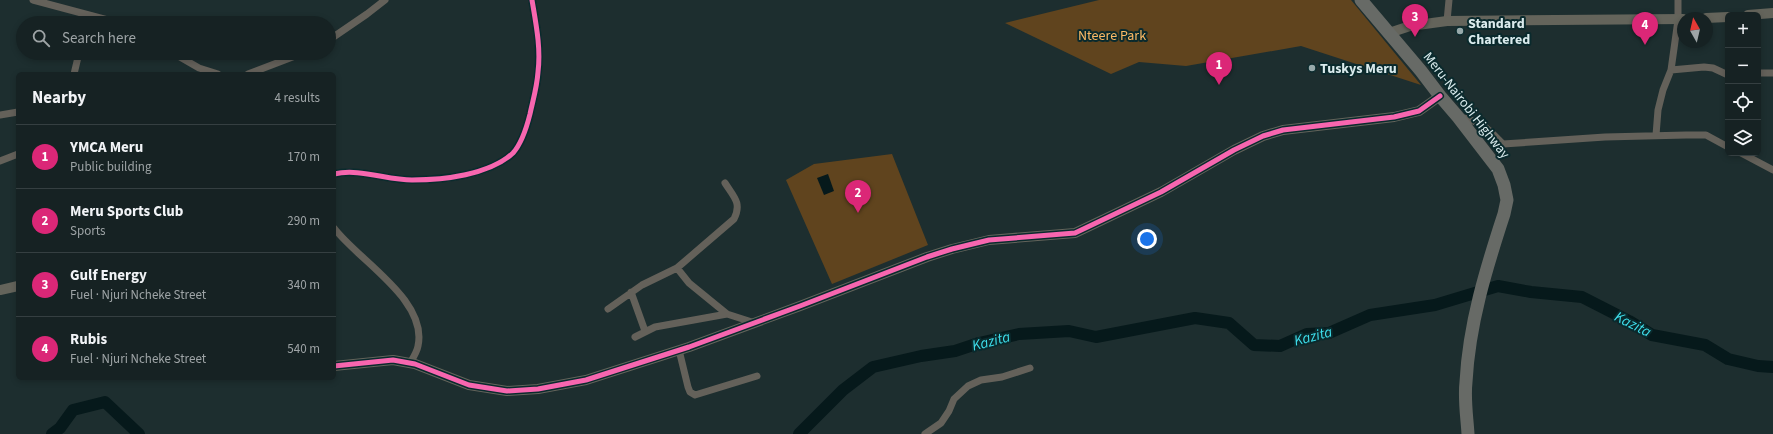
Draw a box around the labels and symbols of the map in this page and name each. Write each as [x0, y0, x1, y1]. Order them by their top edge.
pin: 3 [1402, 4, 1428, 37]
pin: 4 [1632, 12, 1658, 45]
north arrow [1677, 12, 1713, 48]
place label: Standard Chartered [1468, 14, 1530, 50]
park label: Nteere Park [1078, 26, 1146, 46]
marker: Standard Chartered [1455, 26, 1465, 36]
street label: Meru-Nairobi Highway [1418, 48, 1515, 164]
pin: 1 [1206, 52, 1232, 85]
place label: Tuskys Meru [1320, 59, 1397, 79]
marker: Tuskys Meru [1307, 63, 1317, 73]
pin: 2 [845, 180, 871, 213]
your location [1137, 229, 1157, 249]
water label: Kazita [1611, 306, 1655, 343]
water label: Kazita [1292, 321, 1335, 352]
water label: Kazita [970, 326, 1013, 357]

